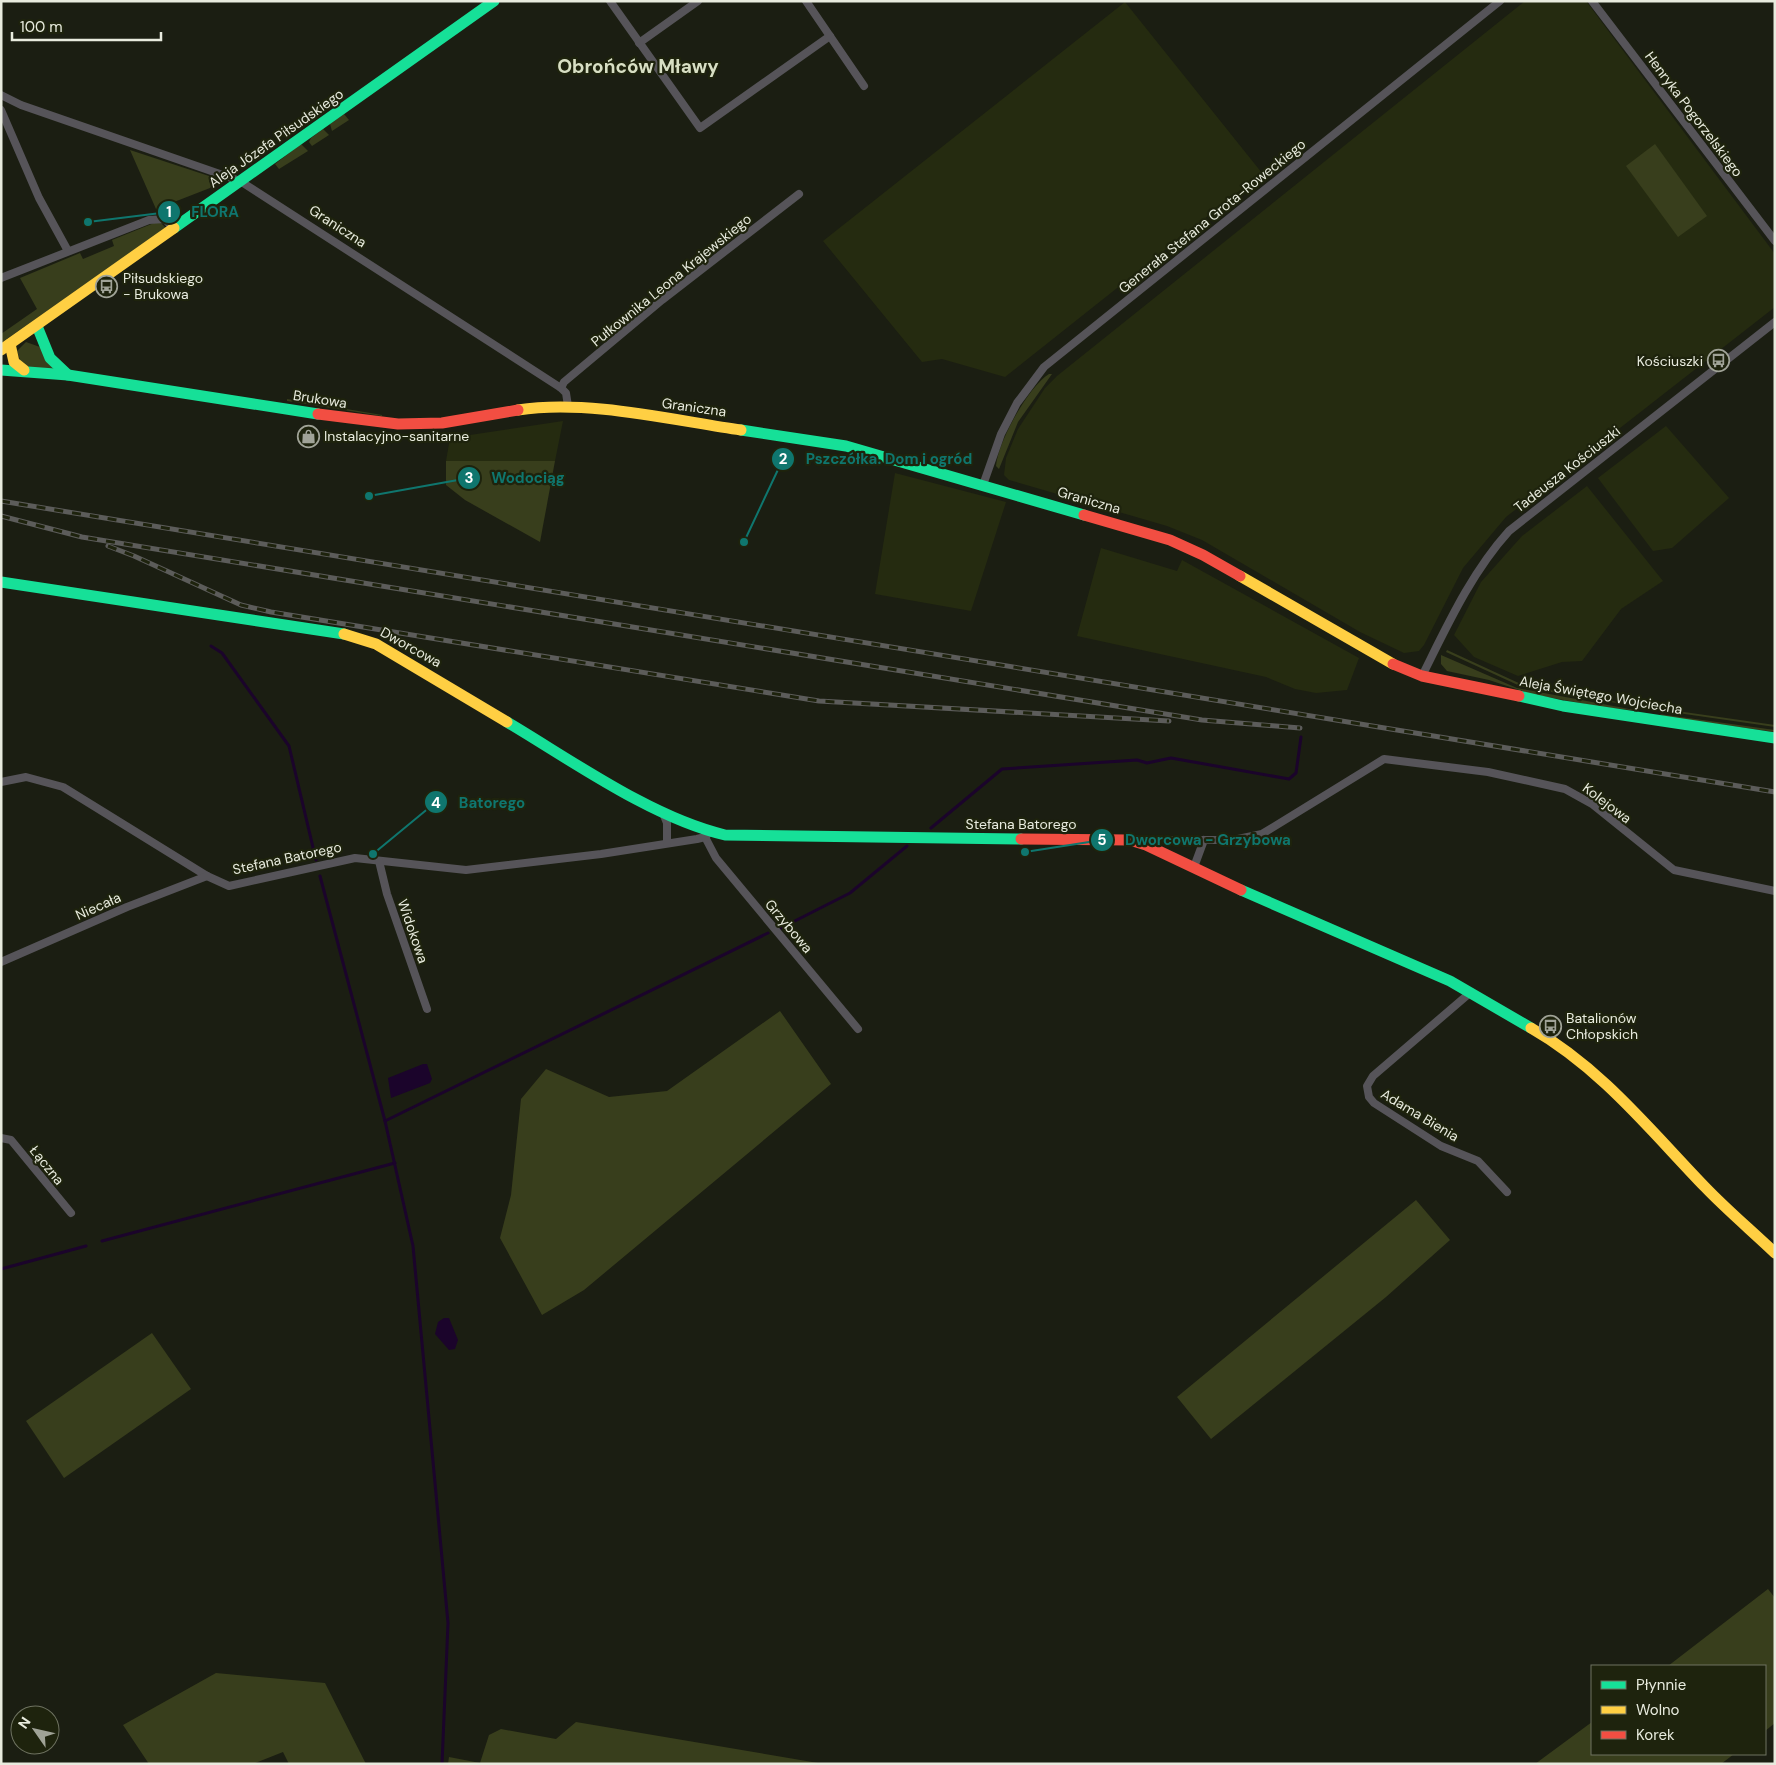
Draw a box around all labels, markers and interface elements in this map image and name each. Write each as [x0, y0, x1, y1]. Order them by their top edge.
scale bar [12, 10, 161, 42]
text: 100 m [20, 17, 63, 37]
street label: Henryka Pogorzelskiego [1641, 48, 1747, 180]
district label: Obrońców Mławy [557, 54, 719, 79]
street label: Aleja Józefa Piłsudskiego [205, 85, 347, 191]
street label: Generała Stefana Grota-Roweckiego [1115, 135, 1309, 297]
callout: FLORA [156, 197, 249, 227]
street label: Graniczna [306, 201, 370, 251]
text: 1 [166, 202, 172, 222]
text: FLORA [191, 202, 239, 222]
street label: Pułkownika Leona Krajewskiego [587, 210, 755, 350]
place label: Piłsudskiego - Brukowa [123, 269, 203, 303]
bus stop icon: Piłsudskiego - Brukowa [95, 274, 119, 298]
bus stop icon: Kościuszki [1707, 349, 1731, 373]
place label: Kościuszki [1637, 352, 1703, 370]
street label: Brukowa [292, 386, 348, 412]
street label: Graniczna [661, 394, 727, 420]
street label: Tadeusza Kościuszki [1510, 422, 1624, 516]
shop icon: Instalacyjno-sanitarne [296, 424, 320, 448]
place label: Instalacyjno-sanitarne [324, 427, 469, 445]
callout: Pszczółka. Dom i ogród [770, 444, 982, 474]
text: 2 [779, 449, 788, 469]
text: Pszczółka. Dom i ogród [806, 449, 972, 469]
callout: Wodociąg [456, 463, 575, 493]
text: 3 [464, 468, 474, 488]
text: Wodociąg [491, 468, 565, 488]
street label: Graniczna [1055, 482, 1123, 518]
street label: Dworcowa [377, 623, 445, 671]
street label: Aleja Świętego Wojciecha [1518, 672, 1684, 718]
street label: Kolejowa [1579, 779, 1635, 827]
callout: Batorego [424, 787, 535, 817]
text: 4 [431, 793, 441, 813]
text: Batorego [459, 793, 525, 813]
street label: Stefana Batorego [966, 815, 1076, 833]
callout: Dworcowa - Grzybowa [1090, 825, 1301, 855]
text: 5 [1097, 830, 1107, 850]
text: Dworcowa - Grzybowa [1125, 830, 1291, 850]
street label: Stefana Batorego [231, 838, 343, 878]
street label: Niecała [73, 888, 123, 924]
street label: Grzybowa [761, 895, 817, 957]
street label: Widokowa [394, 897, 432, 965]
place label: Batalionów Chłopskich [1566, 1009, 1638, 1043]
bus stop icon: Batalionów Chłopskich [1538, 1014, 1562, 1038]
street label: Adama Bienia [1378, 1085, 1462, 1145]
street label: Łączna [26, 1142, 68, 1188]
legend [1591, 1665, 1766, 1755]
text: Płynnie [1636, 1675, 1686, 1695]
text: Wolno [1636, 1700, 1680, 1720]
north arrow [10, 1705, 60, 1755]
text: N [14, 1713, 35, 1732]
text: Korek [1636, 1725, 1675, 1745]

